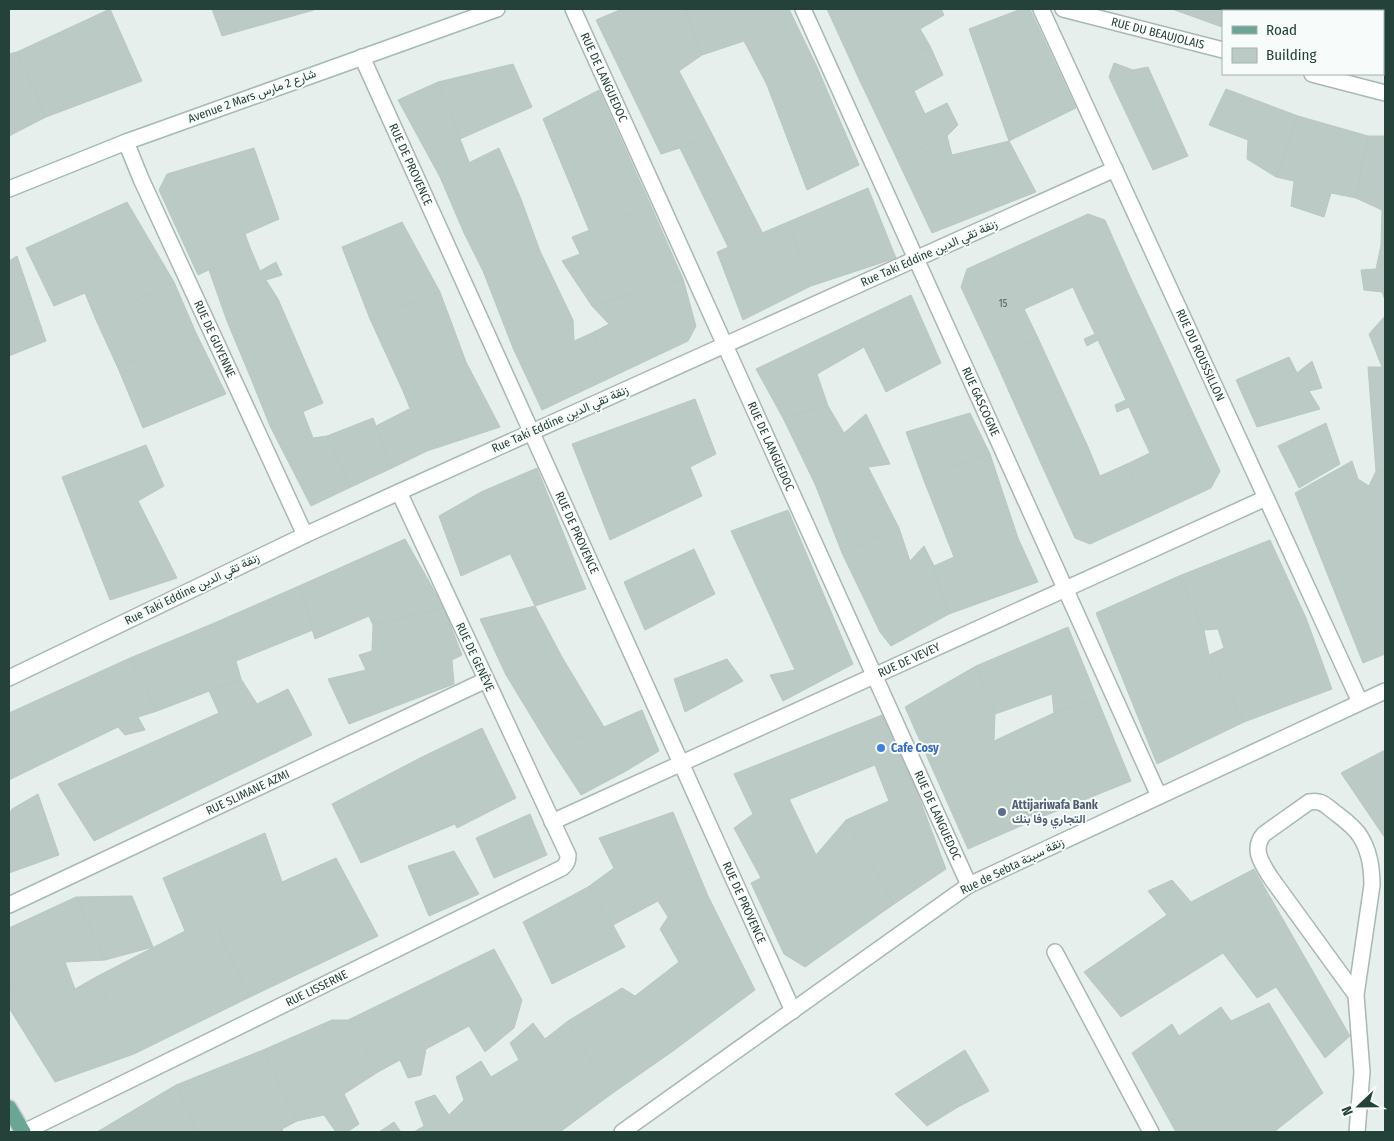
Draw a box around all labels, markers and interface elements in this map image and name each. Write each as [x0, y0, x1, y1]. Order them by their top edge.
legend [1222, 10, 1384, 75]
street label: RUE DU BEAUJOLAIS [1110, 15, 1206, 52]
text: Road [1266, 21, 1297, 39]
street label: RUE DE LANGUEDOC [578, 30, 630, 124]
text: Building [1266, 46, 1317, 64]
street label: Avenue 2 Mars شارع 2 مارس [186, 66, 319, 128]
street label: RUE DE PROVENCE [386, 121, 435, 208]
street label: Rue Taki Eddine زنقة تقي الدين [859, 217, 1001, 292]
street label: RUE DE GUYENNE [191, 298, 239, 380]
house number: 15 [999, 298, 1008, 310]
street label: RUE DU ROUSSILLON [1173, 307, 1228, 403]
street label: RUE GASCOGNE [959, 365, 1002, 439]
street label: Rue Taki Eddine زنقة تقي الدين [490, 383, 632, 458]
street label: RUE DE LANGUEDOC [744, 399, 797, 493]
street label: RUE DE PROVENCE [552, 490, 602, 576]
street label: Rue Taki Eddine زنقة تقي الدين [122, 550, 263, 630]
street label: RUE DE GENÈVE [453, 620, 498, 694]
street label: RUE DE VEVEY [876, 640, 942, 680]
place label: Cafe Cosy [891, 741, 939, 755]
marker: Cafe Cosy [875, 742, 887, 754]
street label: RUE SLIMANE AZMI [204, 767, 292, 818]
street label: RUE DE LANGUEDOC [911, 769, 964, 862]
place label: Attijariwafa Bank التجاري وفا بنك [1011, 798, 1099, 829]
marker: Attijariwafa Bank التجاري وفا بنك [996, 806, 1008, 818]
street label: Rue de Sebta زنقة سبتة [958, 835, 1067, 898]
street label: RUE DE PROVENCE [719, 860, 769, 946]
street label: RUE LISSERNE [283, 967, 350, 1010]
north arrow [1334, 1081, 1384, 1131]
text: N [1338, 1104, 1357, 1118]

